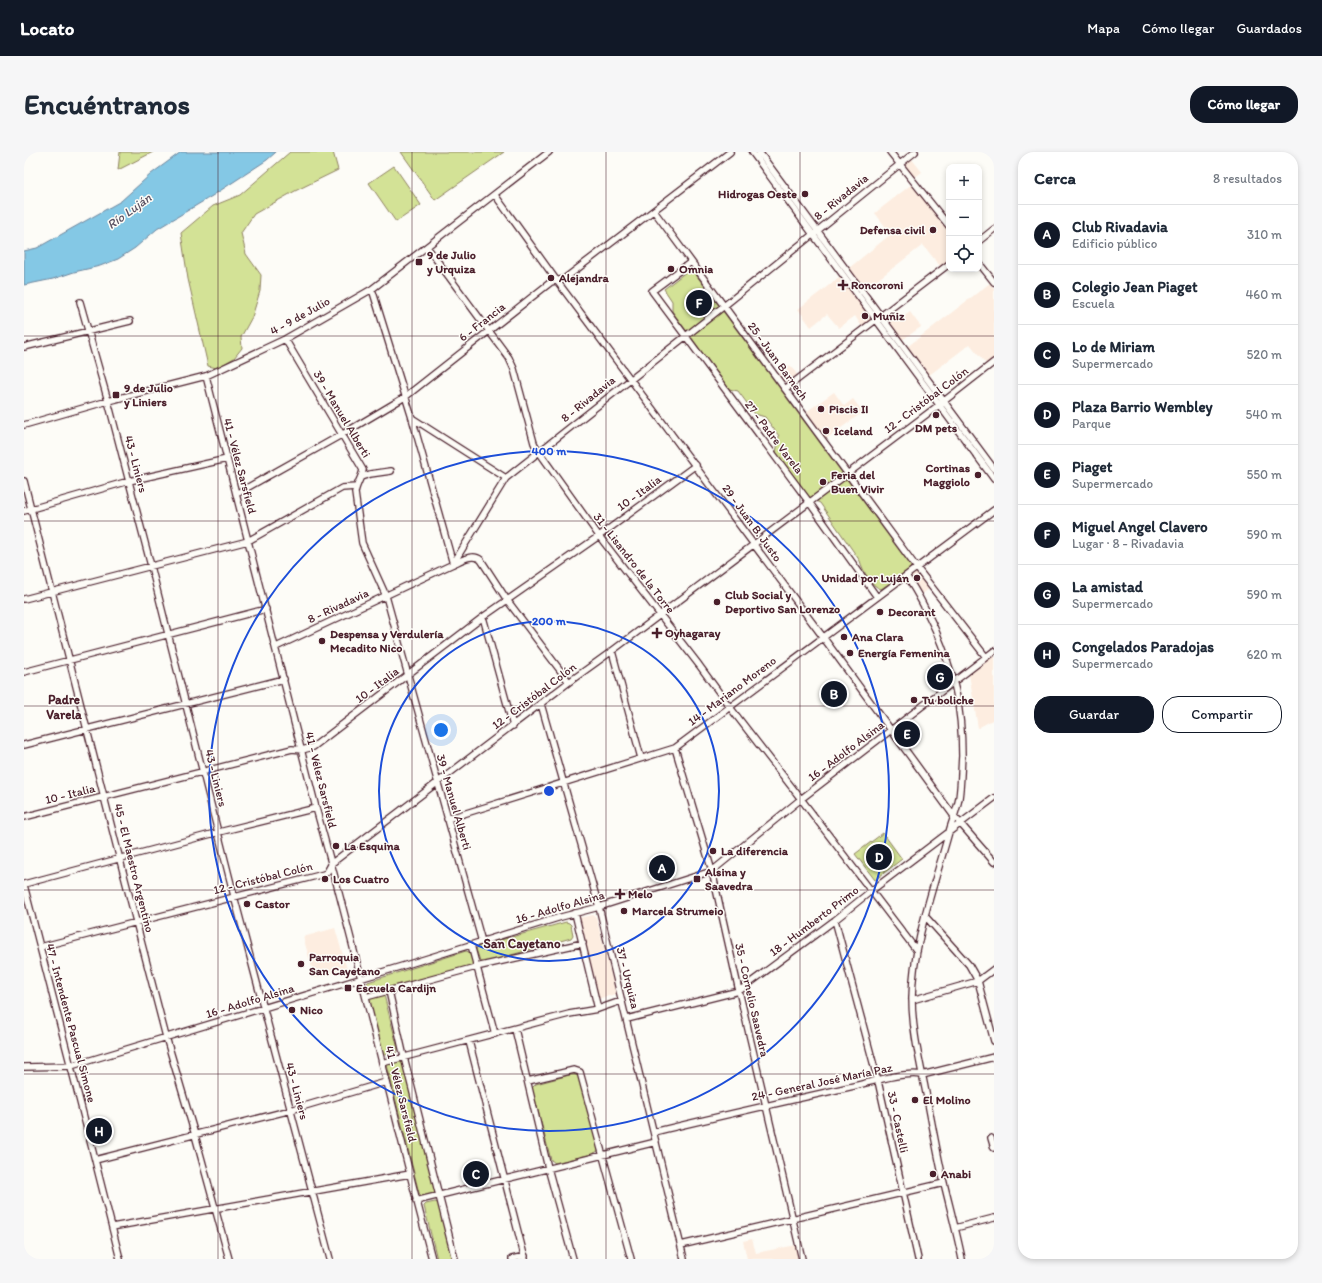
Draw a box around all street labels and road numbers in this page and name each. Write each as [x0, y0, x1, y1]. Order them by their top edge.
street label: 8 - Rivadavia [811, 171, 871, 223]
street label: 4 - 9 de Julio [268, 294, 332, 338]
street label: 6 - Francia [456, 299, 509, 344]
street label: 25 - Juan Barnech [745, 319, 811, 403]
street label: 12 - Cristóbal Colón [881, 364, 971, 436]
street label: 39 - Manuel Alberti [310, 368, 374, 460]
street label: 8 - Rivadavia [558, 373, 618, 425]
street label: 27 - Padre Varela [742, 398, 806, 476]
street label: 41 - Vélez Sarsfield [220, 417, 260, 516]
street label: 43 - Liniers [122, 434, 150, 494]
street label: 10 - Italia [614, 472, 664, 514]
street label: 29 - Juan B. Justo [719, 482, 785, 564]
street label: 31 - Lisandro de la Torre [590, 510, 678, 616]
street label: 8 - Rivadavia [305, 586, 371, 626]
street label: 14 - Mariano Moreno [685, 653, 779, 729]
street label: 12 - Cristóbal Colón [489, 660, 579, 732]
street label: 10 - Italia [352, 664, 402, 706]
street label: 16 - Adolfo Alsina [805, 717, 887, 784]
street label: 41 - Vélez Sarsfield [302, 730, 340, 830]
street label: 43 - Liniers [202, 748, 230, 808]
street label: 39 - Manuel Alberti [434, 752, 474, 852]
street label: 10 - Italia [44, 781, 97, 807]
street label: 45 - El Maestro Argentino [111, 802, 157, 934]
street label: 12 - Cristóbal Colón [212, 859, 314, 897]
street label: 18 - Humberto Primo [767, 883, 861, 959]
street label: 16 - Adolfo Alsina [514, 887, 607, 926]
street label: 47 - Intendente Pascual Simone [43, 942, 99, 1104]
street label: 35 - Cornelio Saavedra [732, 942, 772, 1058]
street label: 37 - Urquiza [614, 946, 643, 1011]
street label: 16 - Adolfo Alsina [204, 981, 297, 1021]
street label: 41 - Vélez Sarsfield [382, 1044, 420, 1144]
street label: 24 - General José María Paz [750, 1060, 894, 1104]
street label: 43 - Liniers [283, 1061, 311, 1121]
street label: 33 - Castelli [885, 1090, 911, 1154]

